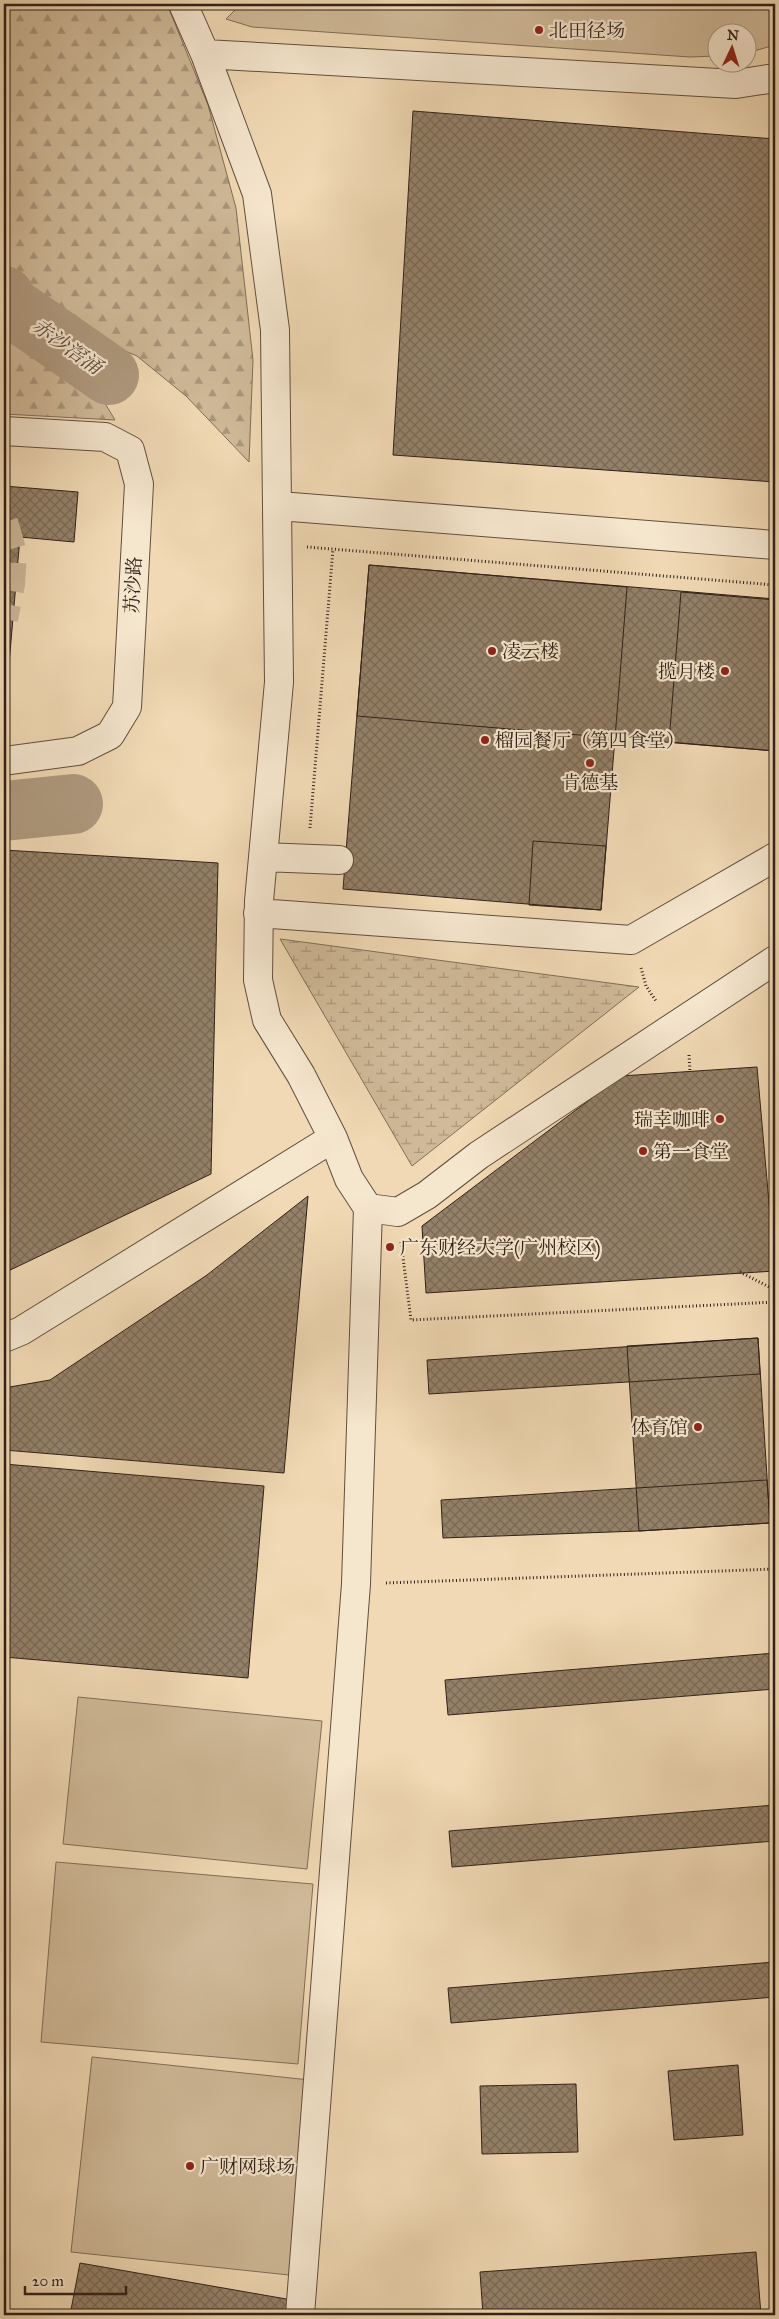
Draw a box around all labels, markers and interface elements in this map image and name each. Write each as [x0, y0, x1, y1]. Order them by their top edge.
place label: 北田径场 [549, 19, 625, 42]
north arrow [706, 22, 756, 72]
marker: 北田径场 [533, 24, 545, 36]
text: N [726, 27, 740, 44]
water label: 赤沙滘涌 [27, 313, 108, 380]
street label: 苏沙路 [120, 556, 146, 614]
place label: 凌云楼 [502, 640, 559, 663]
marker: 凌云楼 [486, 645, 498, 657]
place label: 揽月楼 [658, 660, 715, 683]
marker: 揽月楼 [719, 665, 731, 677]
place label: 榴园餐厅（第四食堂） [495, 729, 685, 752]
marker: 榴园餐厅（第四食堂） [479, 734, 491, 746]
marker: 肯德基 [584, 757, 596, 769]
place label: 肯德基 [561, 771, 619, 794]
place label: 瑞幸咖啡 [634, 1108, 710, 1131]
marker: 瑞幸咖啡 [714, 1113, 726, 1125]
place label: 第一食堂 [653, 1140, 729, 1163]
marker: 第一食堂 [637, 1145, 649, 1157]
place label: 广东财经大学(广州校区) [400, 1236, 601, 1260]
marker: 广东财经大学(广州校区) [384, 1241, 396, 1253]
place label: 体育馆 [631, 1416, 688, 1439]
marker: 体育馆 [692, 1421, 704, 1433]
place label: 广财网球场 [200, 2155, 295, 2178]
marker: 广财网球场 [184, 2160, 196, 2172]
scale bar [25, 2264, 126, 2296]
text: 20 m [32, 2272, 64, 2290]

